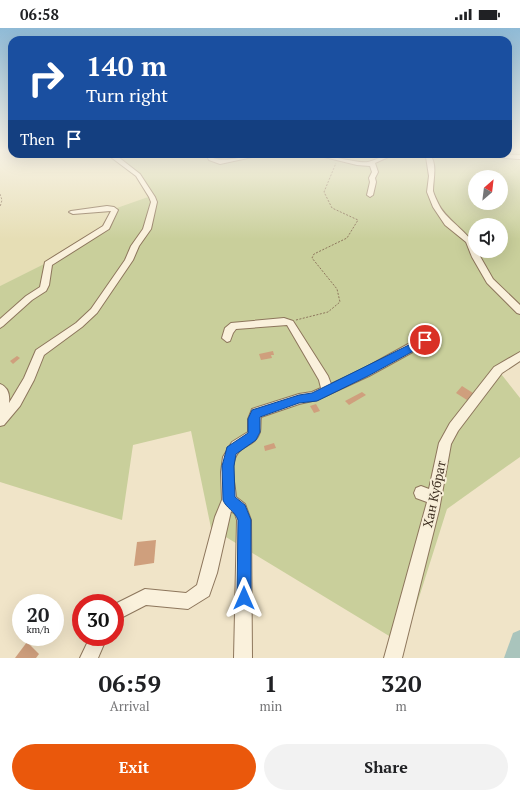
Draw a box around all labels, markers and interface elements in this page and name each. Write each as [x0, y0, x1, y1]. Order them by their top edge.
text: 06:58 [20, 4, 59, 24]
text: 140 m [86, 47, 167, 84]
icon: right [20, 52, 72, 104]
text: Turn right [86, 83, 168, 107]
icon: arrive [63, 128, 85, 150]
text: Then [20, 129, 55, 149]
north arrow [468, 170, 508, 210]
map controls [468, 170, 508, 258]
button: sound [468, 218, 508, 258]
pin [408, 323, 442, 357]
icon: arrive [414, 329, 436, 351]
street label: Хан Кубрат [418, 458, 450, 529]
position arrow [223, 577, 265, 619]
speed limit sign: 30 [72, 594, 124, 646]
text: 20 [27, 601, 49, 628]
text: km/h [26, 623, 50, 636]
text: 06:59 [98, 667, 161, 699]
text: 1 [264, 667, 278, 699]
text: 320 [381, 667, 421, 699]
text: Arrival [110, 697, 150, 715]
text: min [259, 697, 282, 715]
text: m [396, 697, 407, 715]
button: Exit [12, 744, 256, 790]
button: Share [264, 744, 508, 790]

